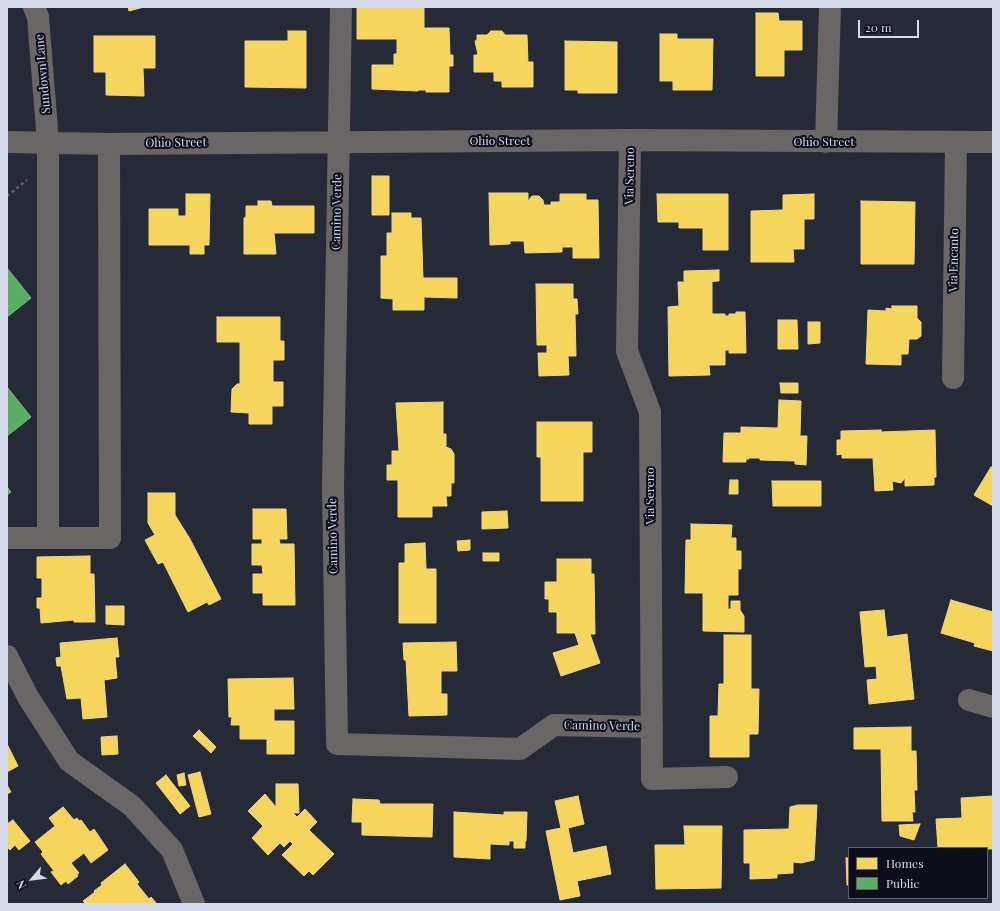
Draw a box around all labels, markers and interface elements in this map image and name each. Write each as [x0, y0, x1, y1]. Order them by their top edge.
scale bar [860, 12, 921, 38]
text: 20 m [865, 19, 892, 35]
street label: Sundown Lane [32, 34, 54, 114]
street label: Ohio Street [469, 134, 531, 148]
street label: Ohio Street [145, 135, 207, 151]
street label: Ohio Street [793, 135, 855, 149]
street label: Via Sereno [622, 147, 638, 205]
street label: Camino Verde [329, 174, 345, 250]
street label: Via Encanto [946, 228, 962, 292]
street label: Via Sereno [643, 467, 657, 525]
street label: Camino Verde [325, 498, 341, 574]
street label: Camino Verde [564, 718, 640, 734]
legend [848, 847, 988, 899]
text: Homes [886, 855, 924, 871]
north arrow [12, 859, 52, 899]
text: Public [886, 875, 919, 891]
text: N [12, 878, 29, 892]

